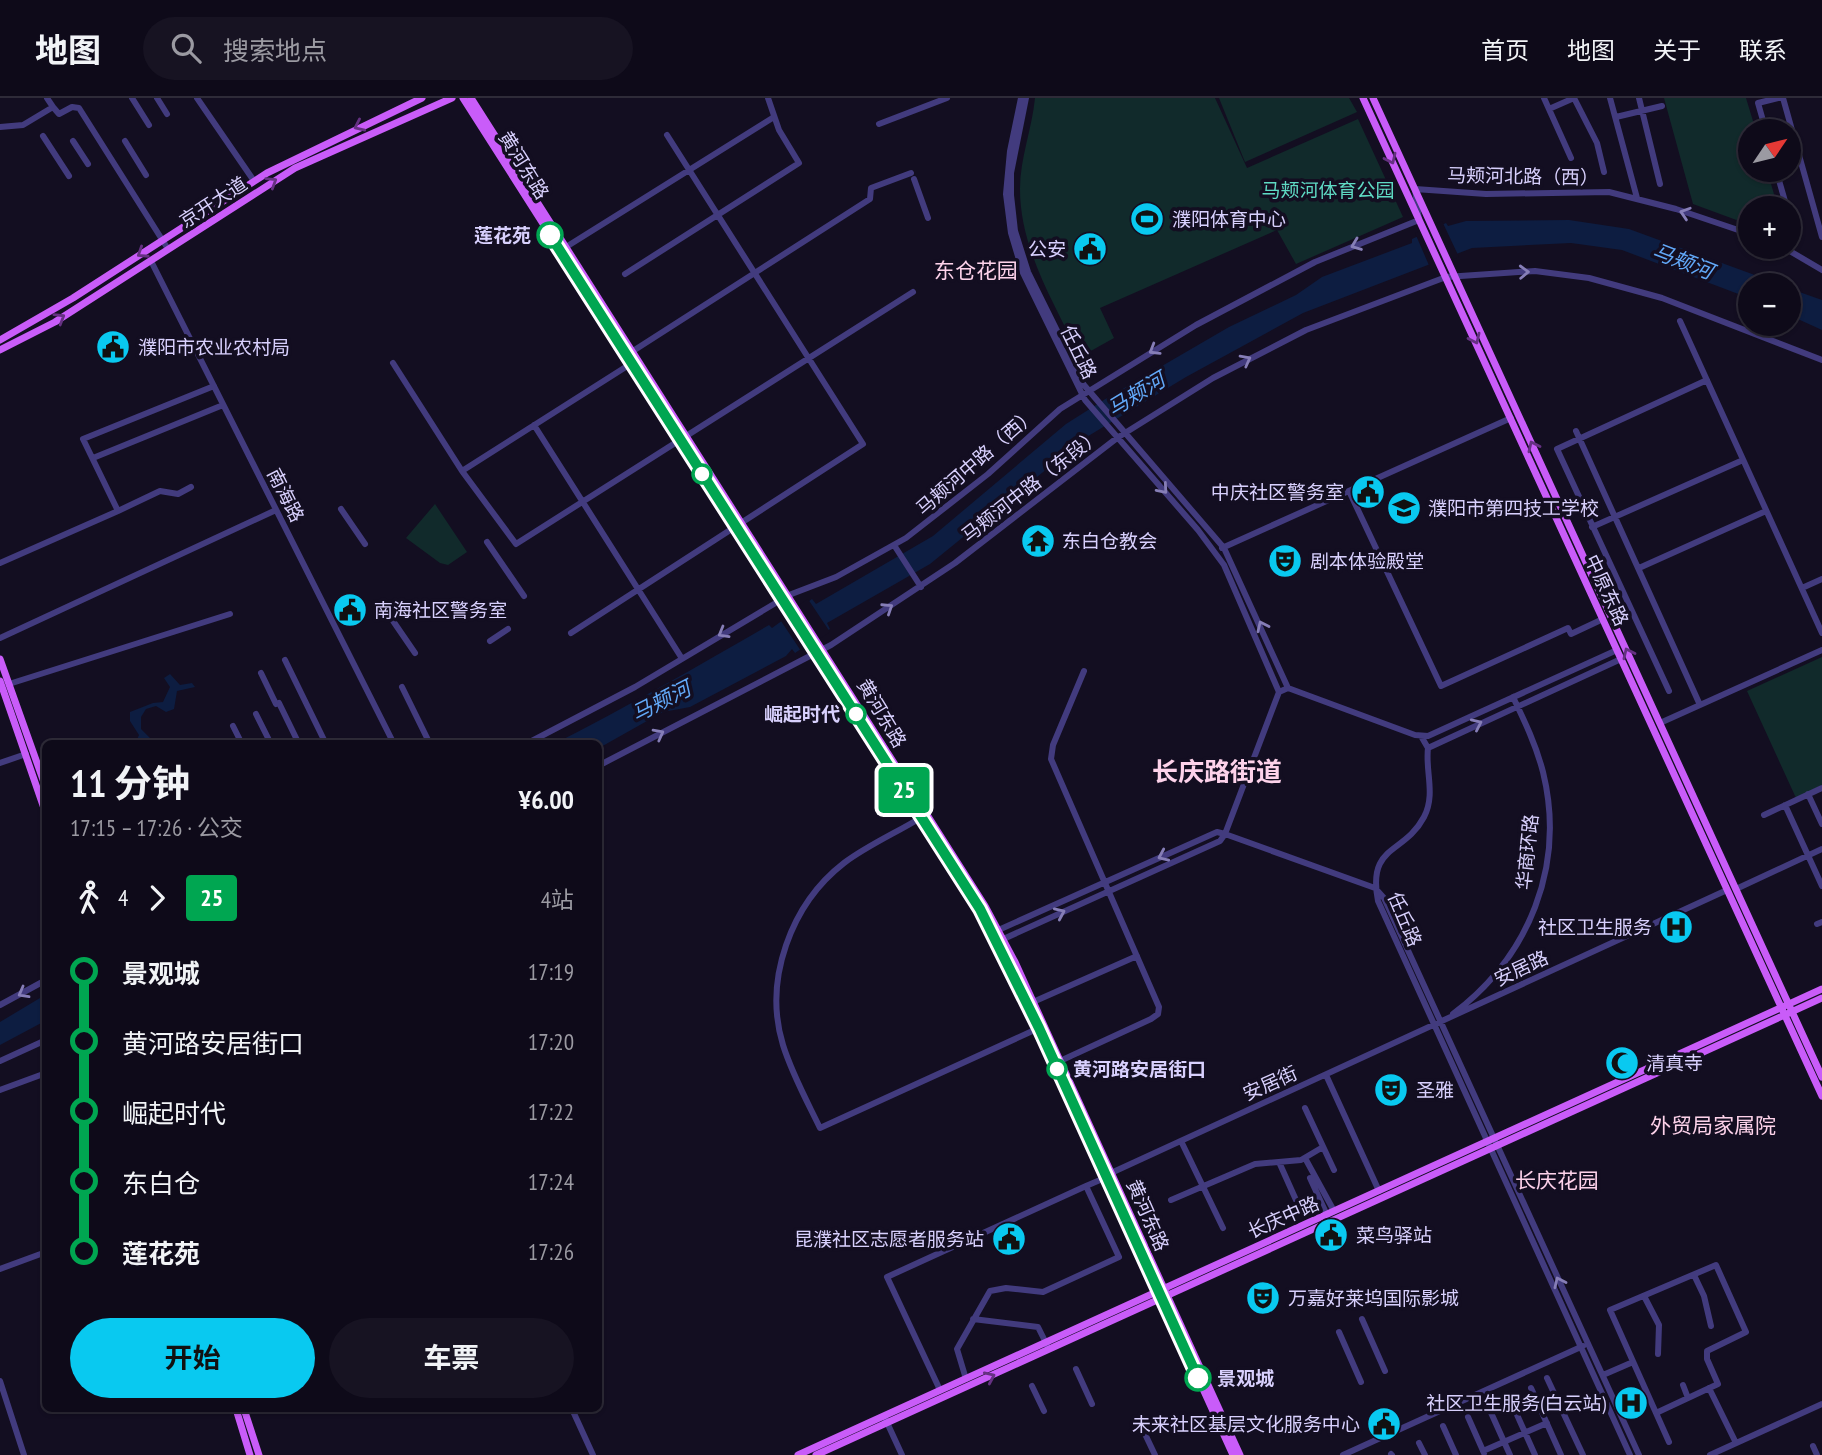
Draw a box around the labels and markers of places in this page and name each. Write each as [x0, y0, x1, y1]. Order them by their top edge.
sports icon: 濮阳体育中心 [1128, 200, 1166, 238]
place label: 濮阳体育中心 [1172, 207, 1286, 231]
marker: 莲花苑 [537, 222, 563, 248]
place label: 莲花苑 [474, 223, 531, 247]
public building icon: 公安 [1071, 230, 1109, 268]
place label: 公安 [1028, 237, 1066, 261]
public building icon: 濮阳市农业农村局 [94, 328, 132, 366]
place label: 濮阳市农业农村局 [138, 335, 290, 359]
unlabelled marker [692, 464, 712, 484]
public building icon: 中庆社区警务室 [1349, 473, 1387, 511]
place label: 中庆社区警务室 [1211, 480, 1344, 504]
school or university icon: 濮阳市第四技工学校 [1385, 489, 1423, 527]
place label: 濮阳市第四技工学校 [1428, 496, 1599, 520]
temple icon: 东白仓教会 [1019, 522, 1057, 560]
place label: 东白仓教会 [1062, 529, 1157, 553]
theatre icon: 剧本体验殿堂 [1266, 542, 1304, 580]
place label: 剧本体验殿堂 [1310, 549, 1424, 573]
public building icon: 南海社区警务室 [331, 591, 369, 629]
place label: 南海社区警务室 [374, 598, 507, 622]
place label: 崛起时代 [764, 702, 840, 726]
marker: 崛起时代 [846, 704, 866, 724]
hospital icon: 社区卫生服务 [1657, 908, 1695, 946]
place label: 社区卫生服务 [1538, 915, 1652, 939]
mosque icon: 清真寺 [1603, 1044, 1641, 1082]
place label: 清真寺 [1646, 1051, 1703, 1075]
place label: 黄河路安居街口 [1073, 1057, 1206, 1081]
marker: 黄河路安居街口 [1047, 1059, 1067, 1079]
theatre icon: 圣雅 [1372, 1071, 1410, 1109]
place label: 圣雅 [1416, 1078, 1454, 1102]
public building icon: 菜鸟驿站 [1312, 1216, 1350, 1254]
public building icon: 昆濮社区志愿者服务站 [990, 1220, 1028, 1258]
place label: 菜鸟驿站 [1356, 1223, 1432, 1247]
place label: 昆濮社区志愿者服务站 [794, 1227, 984, 1251]
theatre icon: 万嘉好莱坞国际影城 [1244, 1279, 1282, 1317]
place label: 万嘉好莱坞国际影城 [1288, 1286, 1459, 1310]
marker: 景观城 [1185, 1365, 1211, 1391]
place label: 景观城 [1217, 1366, 1274, 1390]
hospital icon: 社区卫生服务(白云站) [1612, 1384, 1650, 1422]
place label: 社区卫生服务(白云站) [1426, 1391, 1607, 1415]
public building icon: 未来社区基层文化服务中心 [1365, 1405, 1403, 1443]
place label: 未来社区基层文化服务中心 [1132, 1412, 1360, 1436]

